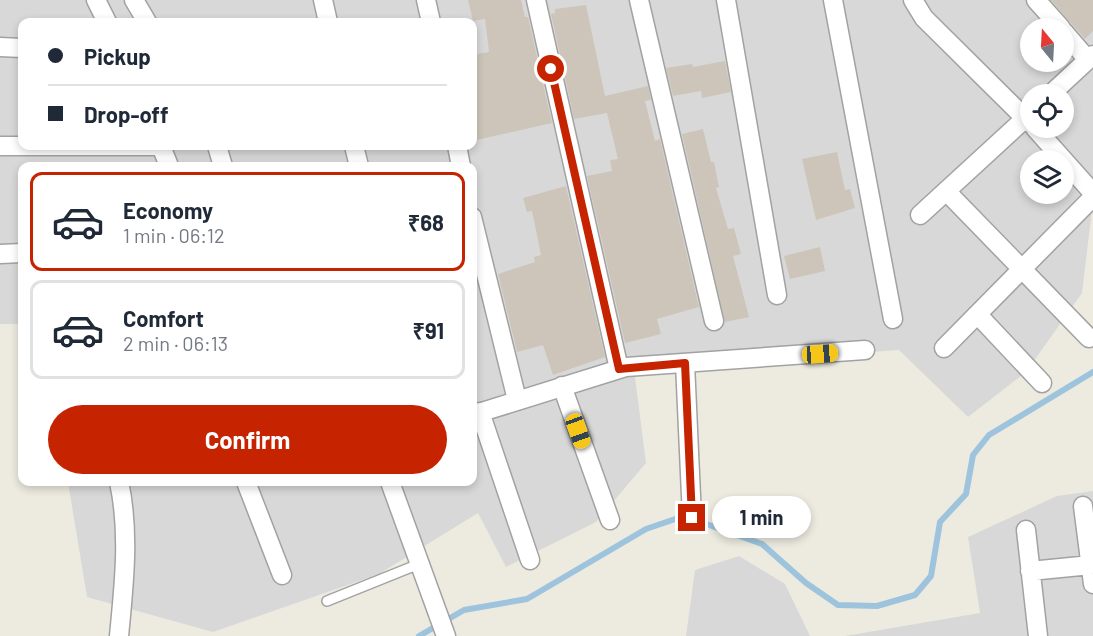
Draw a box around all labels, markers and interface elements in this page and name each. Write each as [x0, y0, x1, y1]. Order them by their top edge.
north arrow [1020, 18, 1074, 72]
map controls [1020, 18, 1074, 204]
text: Pickup [84, 43, 151, 69]
route start [537, 55, 564, 82]
button: locate [1020, 84, 1074, 138]
text: Drop-off [84, 101, 168, 127]
button: layers [1020, 150, 1074, 204]
icon: car [51, 195, 105, 249]
text: Economy [123, 197, 213, 223]
text: ₹68 [408, 209, 444, 235]
text: 1 min · 06:12 [123, 223, 225, 247]
icon: car [51, 303, 105, 357]
text: Comfort [123, 305, 204, 331]
text: ₹91 [412, 317, 444, 343]
text: 2 min · 06:13 [123, 331, 228, 355]
car [801, 344, 839, 364]
button: Confirm [48, 405, 447, 474]
car [563, 411, 593, 451]
callout: 1 min [713, 497, 812, 539]
route end [678, 504, 705, 531]
text: 1 min [740, 505, 783, 529]

